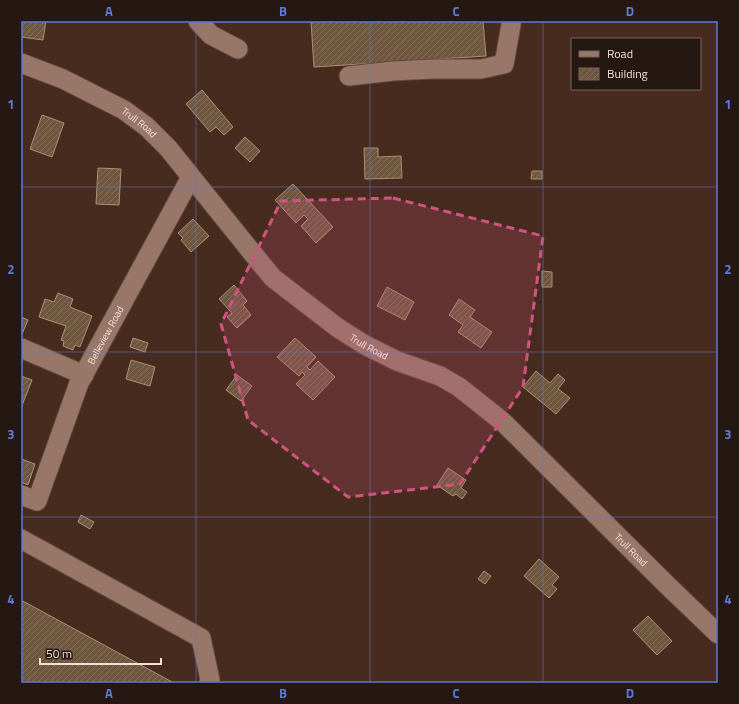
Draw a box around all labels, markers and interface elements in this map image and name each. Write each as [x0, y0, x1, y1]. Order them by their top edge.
text: A [105, 1, 113, 21]
text: B [279, 1, 287, 21]
text: C [452, 1, 460, 21]
text: D [626, 1, 634, 21]
legend [571, 38, 701, 90]
text: Road [607, 44, 633, 63]
text: Building [607, 64, 648, 83]
text: 1 [7, 94, 15, 114]
text: 1 [724, 94, 732, 114]
street label: Trull Road [118, 104, 160, 141]
text: 2 [7, 259, 15, 279]
text: 2 [724, 259, 732, 279]
street label: Belleview Road [84, 303, 128, 367]
street label: Trull Road [347, 330, 391, 363]
text: 3 [7, 424, 15, 444]
text: 3 [724, 424, 732, 444]
street label: Trull Road [611, 530, 651, 570]
text: 4 [7, 589, 15, 609]
text: 4 [724, 589, 732, 609]
scale bar [40, 640, 161, 666]
text: 50 m [46, 644, 72, 663]
text: A [105, 683, 113, 703]
text: B [279, 683, 287, 703]
text: C [452, 683, 460, 703]
text: D [626, 683, 634, 703]

